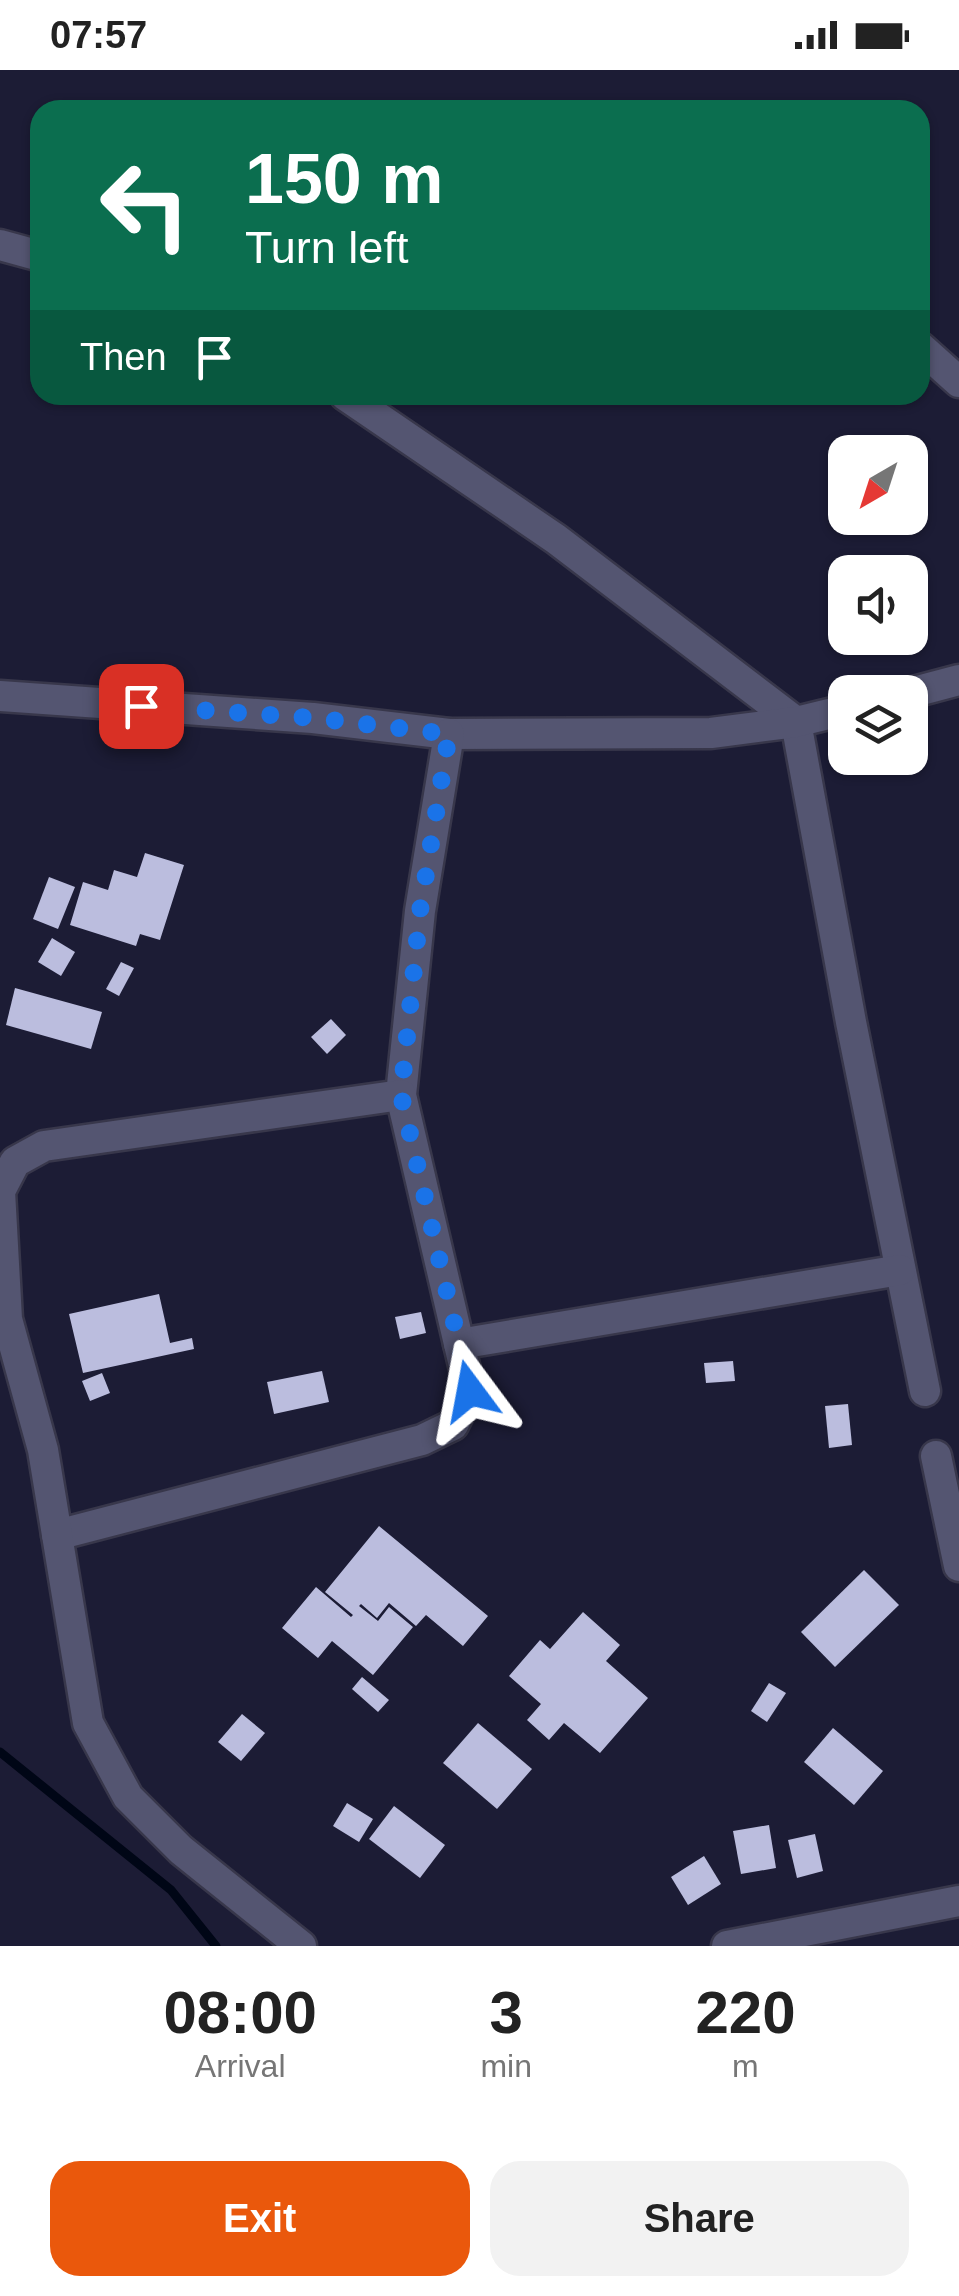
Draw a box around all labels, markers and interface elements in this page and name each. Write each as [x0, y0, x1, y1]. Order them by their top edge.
text: 07:57 [50, 14, 147, 56]
icon: left [80, 140, 210, 270]
text: 150 m [245, 140, 443, 218]
text: Turn left [245, 222, 408, 273]
icon: arrive [187, 330, 242, 385]
text: Then [80, 336, 167, 378]
north arrow [828, 435, 928, 535]
map controls [828, 435, 928, 775]
button: sound [828, 555, 928, 655]
pin [99, 664, 184, 749]
button: layers [828, 675, 928, 775]
icon: arrive [114, 679, 169, 734]
position arrow [418, 1339, 522, 1443]
text: 08:00 [163, 1979, 317, 2046]
text: 3 [489, 1979, 523, 2046]
text: 220 [695, 1979, 796, 2046]
text: Arrival [195, 2048, 286, 2084]
text: min [480, 2048, 532, 2084]
text: m [732, 2048, 759, 2084]
button: Exit [50, 2161, 470, 2276]
button: Share [490, 2161, 909, 2276]

